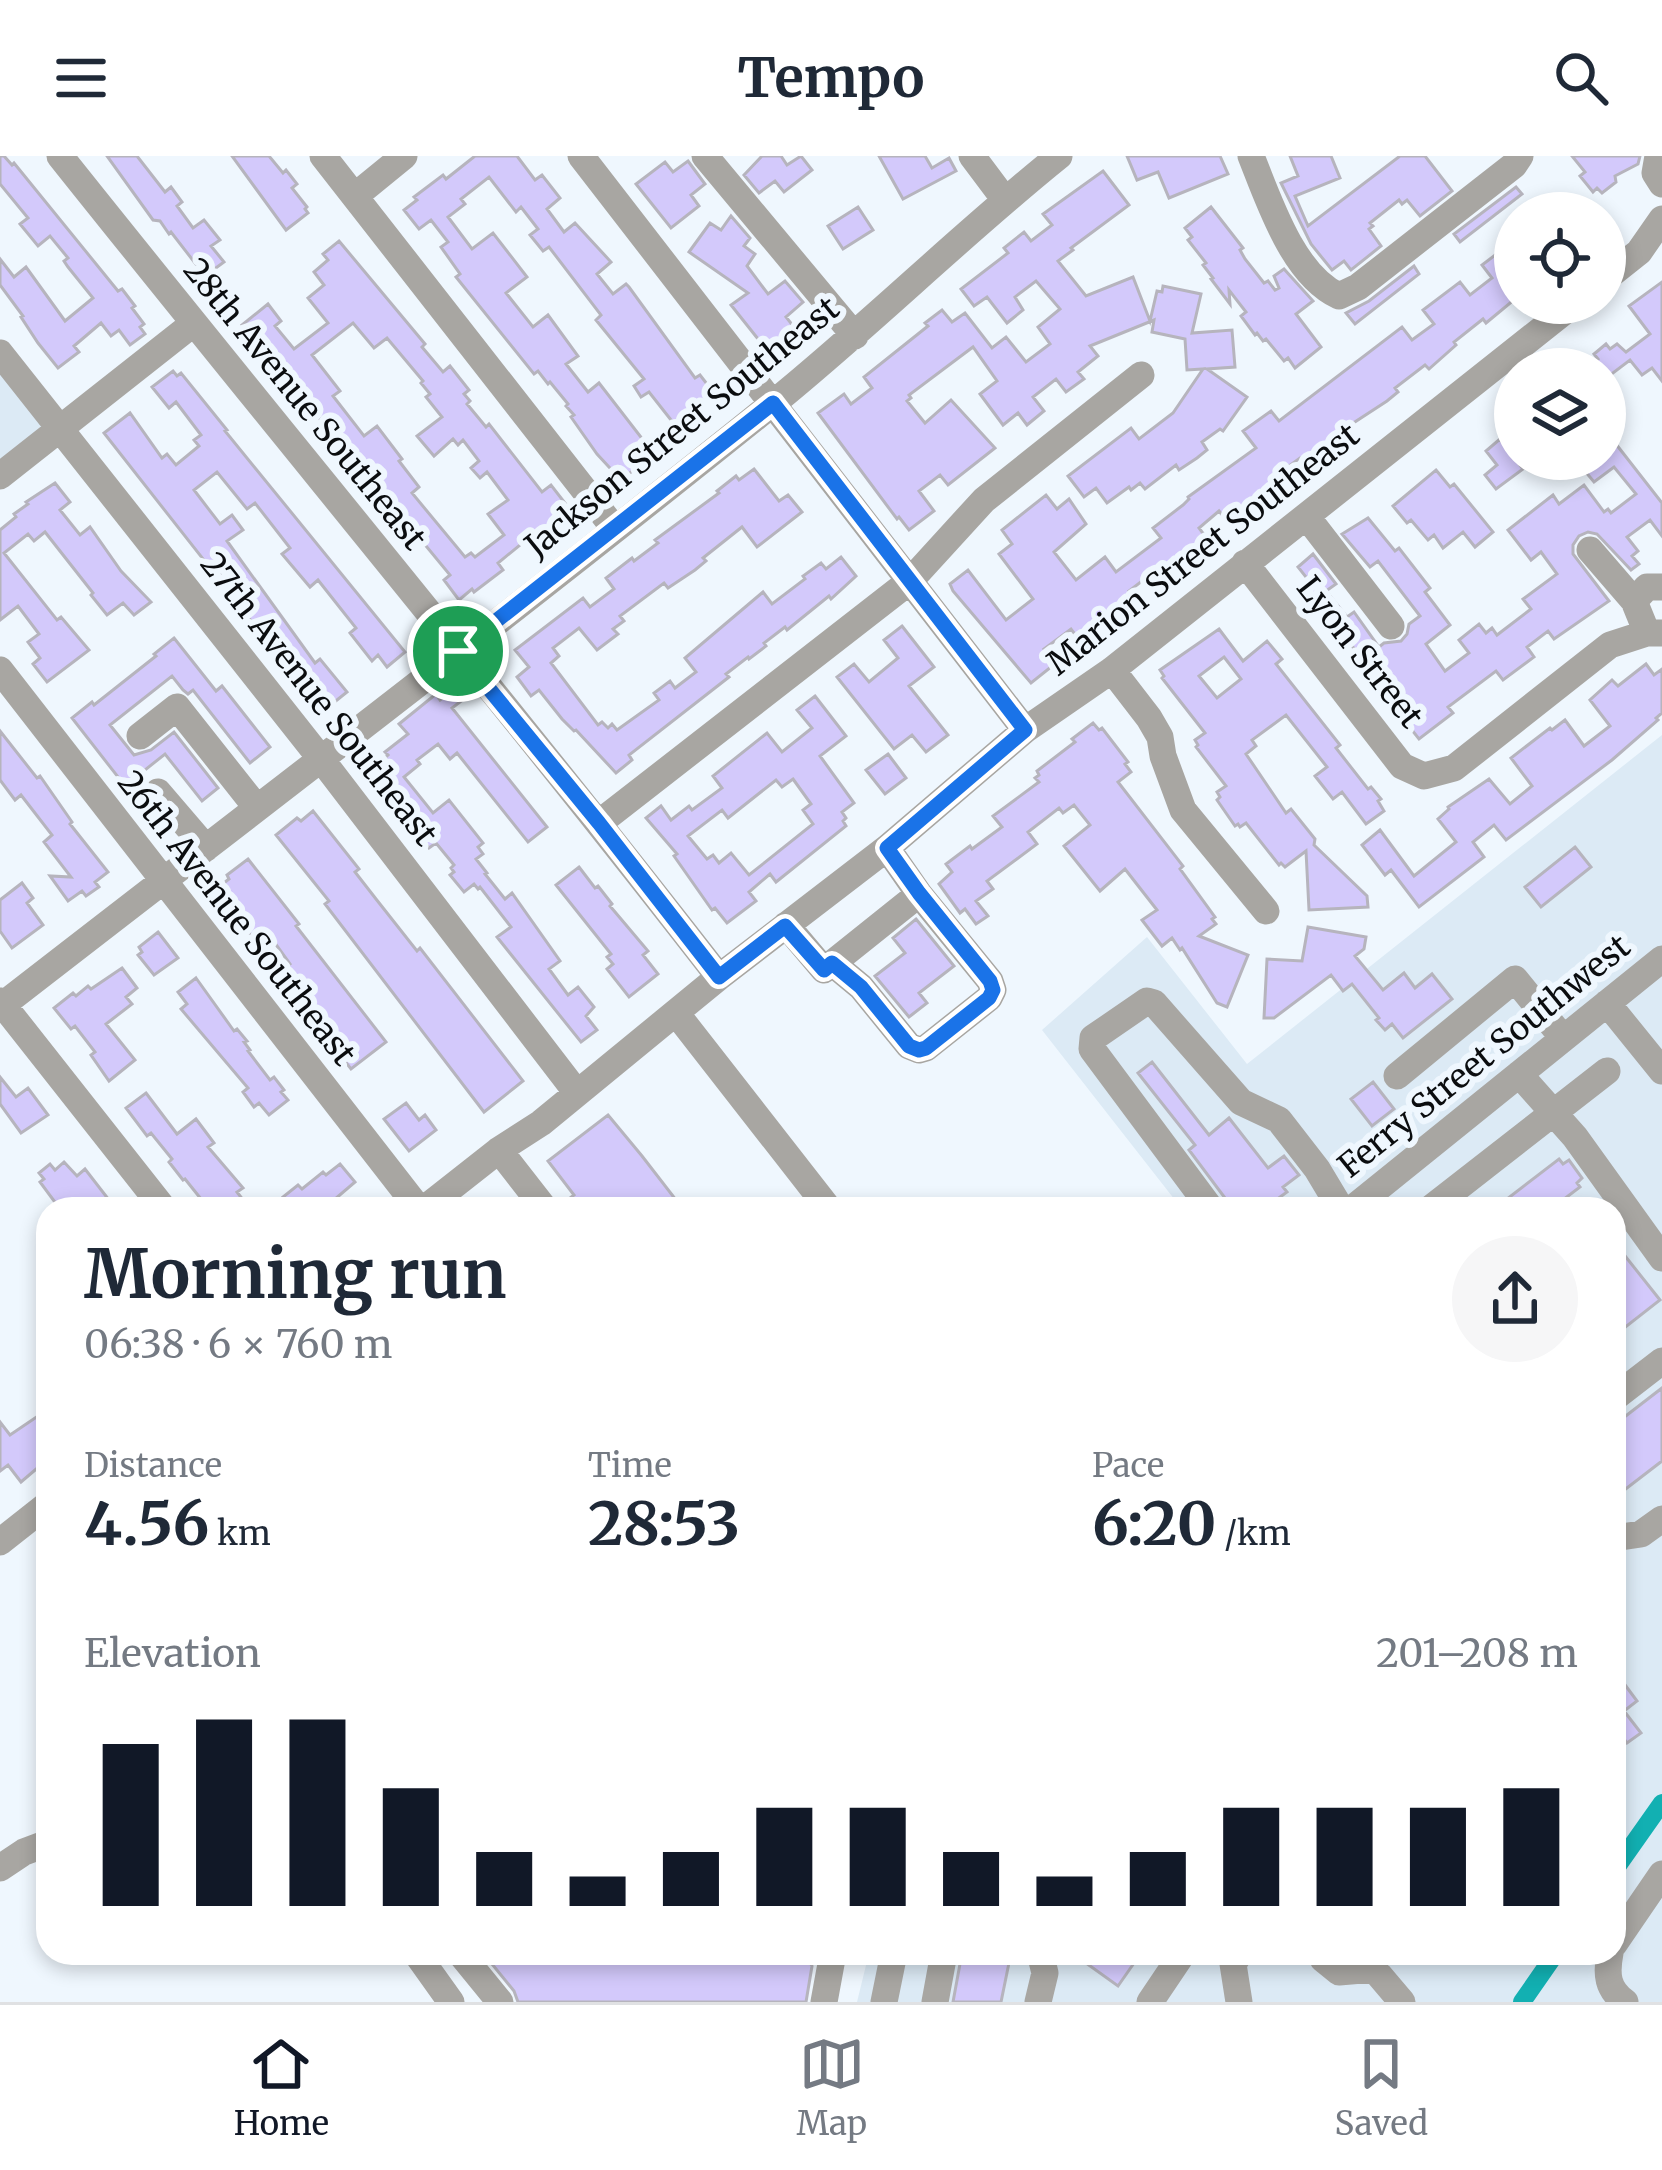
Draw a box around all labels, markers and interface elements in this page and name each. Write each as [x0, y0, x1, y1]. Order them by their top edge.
text: Tempo [738, 44, 924, 112]
icon: menu [48, 45, 114, 111]
icon: search [1548, 45, 1614, 111]
map controls [1494, 192, 1626, 480]
button: locate [1494, 192, 1626, 324]
street label: 28th Avenue Southeast [175, 250, 435, 558]
street label: Jackson Street Southeast [516, 288, 847, 567]
button: layers [1494, 348, 1626, 480]
street label: Marion Street Southeast [1039, 414, 1367, 684]
street label: 27th Avenue Southeast [192, 544, 446, 854]
street label: Lyon Street [1288, 568, 1432, 736]
pin [407, 600, 509, 702]
icon: arrive [425, 618, 491, 684]
street label: 26th Avenue Southeast [109, 763, 365, 1074]
street label: Ferry Street Southwest [1330, 926, 1638, 1186]
text: Morning run [84, 1233, 507, 1316]
button: share [1452, 1236, 1578, 1362]
text: 06:38 · 6 × 760 m [84, 1320, 393, 1369]
text: Distance [84, 1445, 222, 1486]
text: Time [588, 1445, 672, 1486]
text: Pace [1092, 1445, 1164, 1486]
text: 4.56 [84, 1486, 209, 1561]
text: 28:53 [588, 1486, 740, 1561]
text: 6:20 [1092, 1486, 1216, 1561]
text: km [209, 1513, 271, 1554]
text: /km [1216, 1513, 1291, 1554]
text: Elevation [84, 1629, 261, 1678]
text: 201–208 m [1376, 1629, 1578, 1678]
tab: Home [234, 2031, 329, 2144]
tab: Map [797, 2031, 867, 2144]
tab: Saved [1335, 2031, 1428, 2144]

